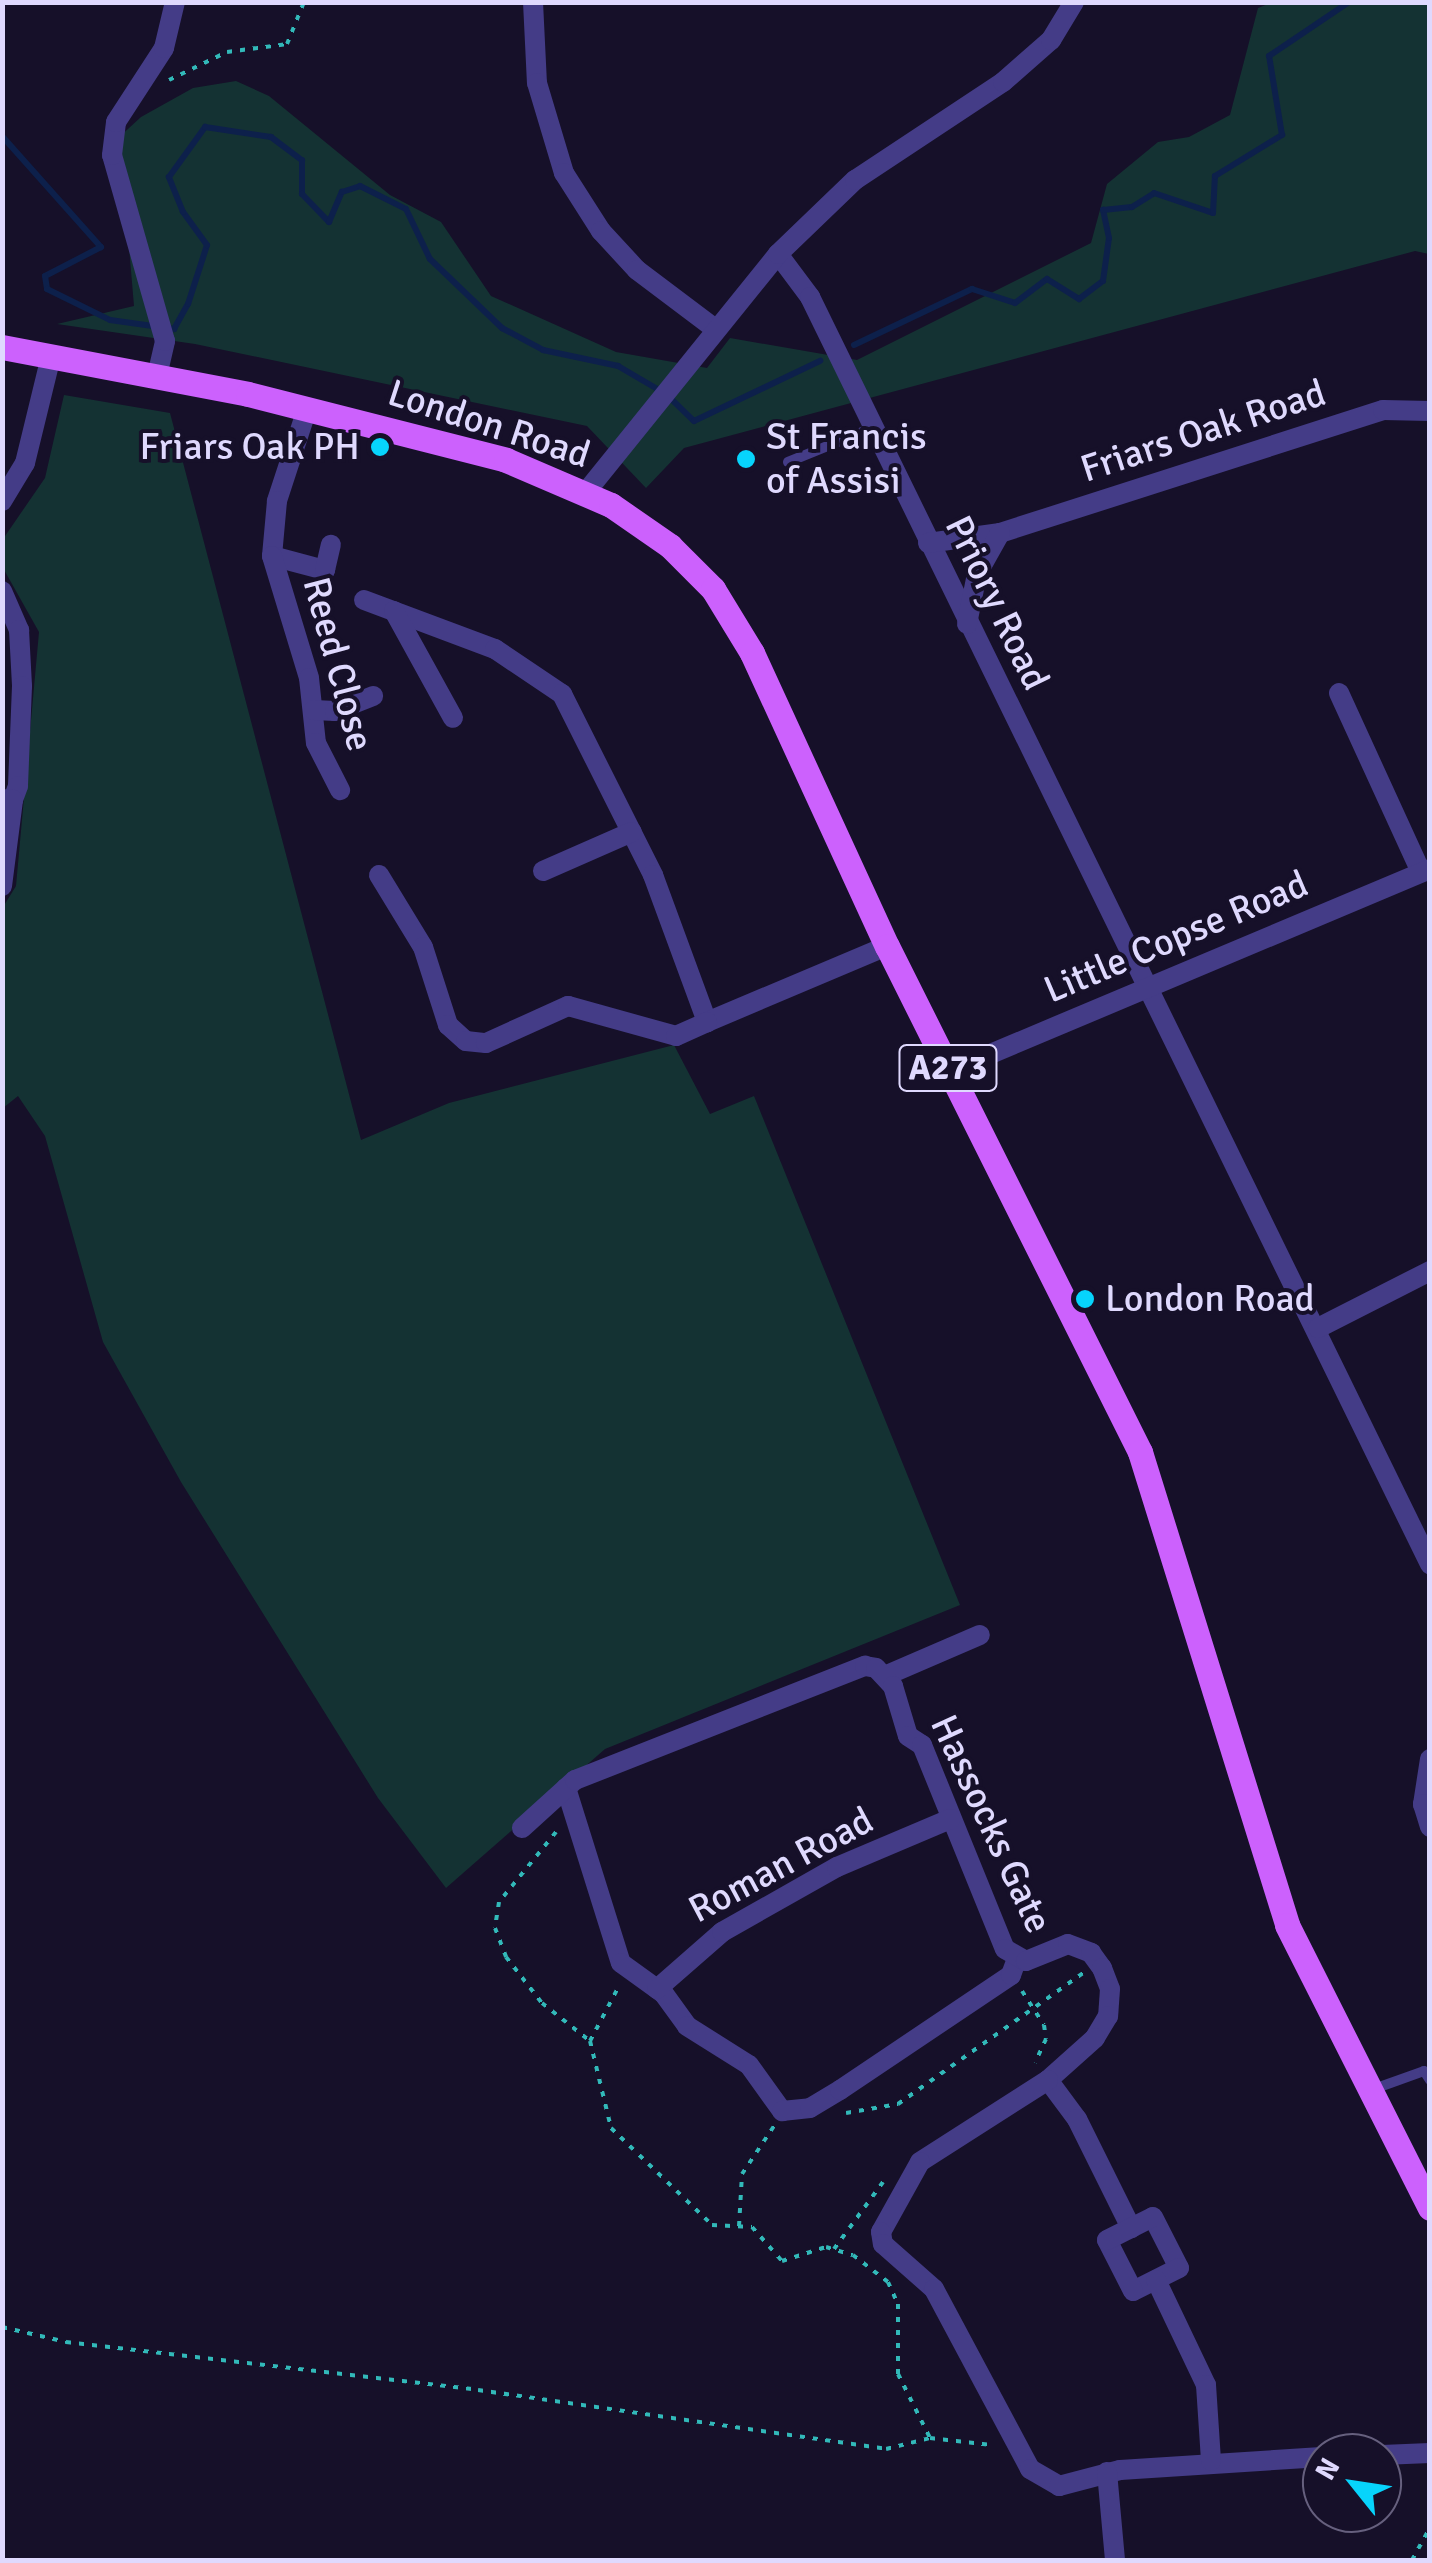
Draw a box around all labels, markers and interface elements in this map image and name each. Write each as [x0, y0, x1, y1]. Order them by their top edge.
street label: London Road [382, 370, 596, 478]
street label: Friars Oak Road [1075, 370, 1331, 492]
place label: St Francis of Assisi [766, 414, 927, 504]
place label: Friars Oak PH [139, 424, 360, 470]
marker: Friars Oak PH [369, 436, 391, 458]
marker: St Francis of Assisi [735, 448, 757, 470]
street label: Priory Road [935, 508, 1059, 698]
street label: Reed Close [293, 572, 383, 756]
street label: Little Copse Road [1037, 861, 1315, 1013]
road number: A273 [898, 1038, 998, 1098]
place label: London Road [1105, 1276, 1315, 1322]
marker: London Road [1074, 1288, 1096, 1310]
street label: Hassocks Gate [921, 1708, 1061, 1940]
street label: Roman Road [681, 1797, 881, 1933]
north arrow [1302, 2433, 1402, 2533]
text: N [1308, 2452, 1347, 2486]

